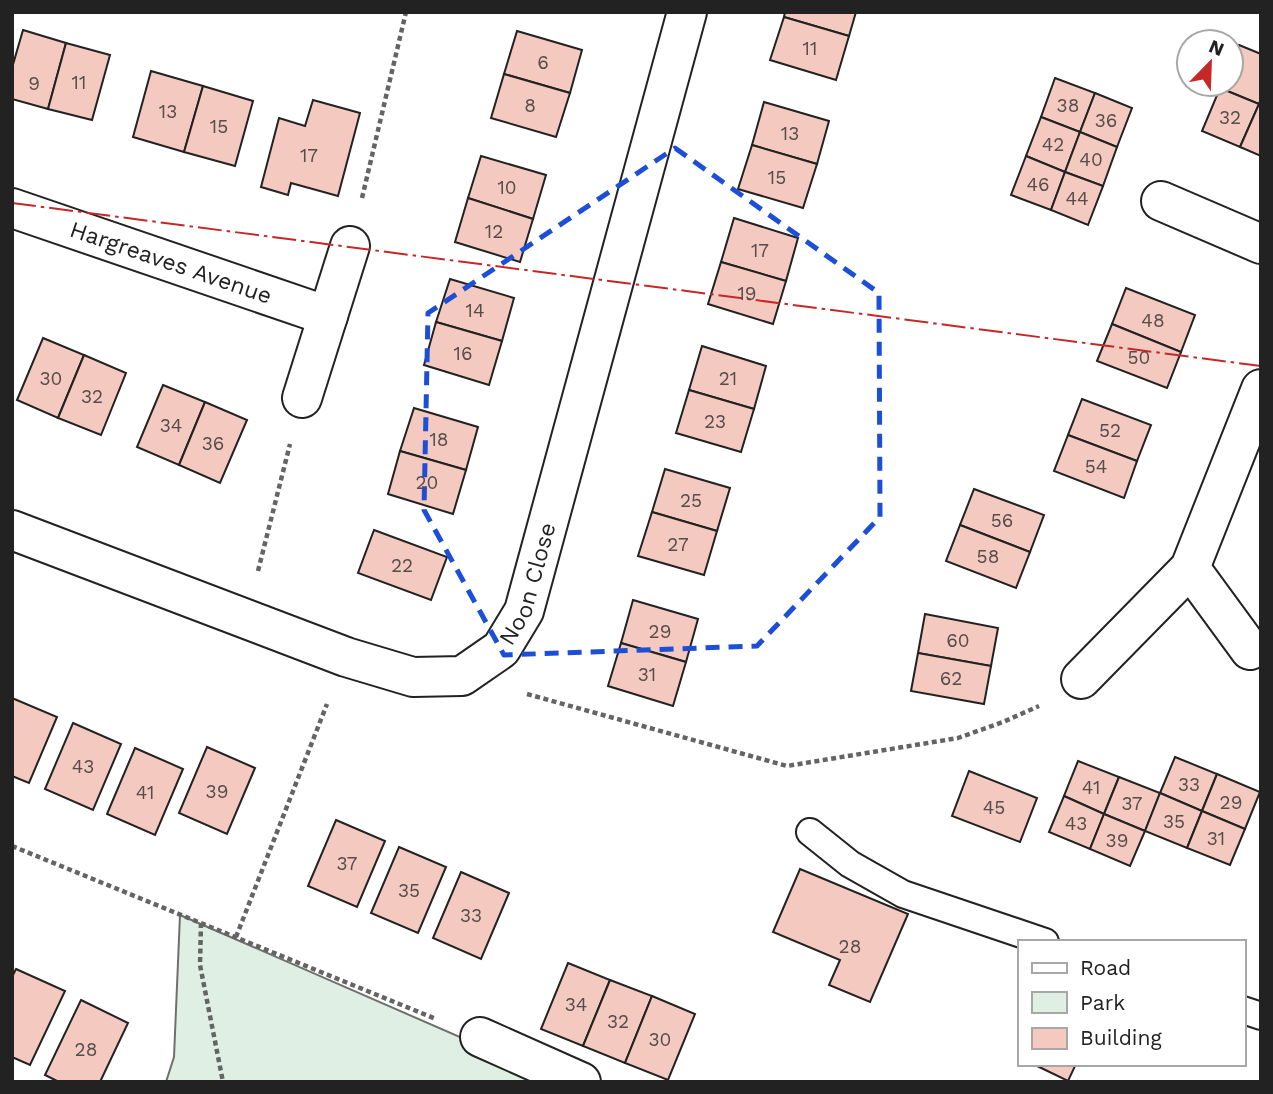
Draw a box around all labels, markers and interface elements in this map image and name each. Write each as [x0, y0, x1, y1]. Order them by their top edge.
north arrow [1175, 28, 1245, 98]
text: N [1205, 34, 1227, 61]
house number: 11 [803, 37, 817, 60]
house number: 6 [537, 51, 549, 74]
house number: 11 [72, 71, 86, 94]
house number: 9 [28, 72, 40, 95]
house number: 8 [524, 94, 536, 117]
house number: 38 [1057, 94, 1079, 117]
house number: 13 [159, 100, 177, 123]
house number: 32 [1219, 106, 1241, 129]
house number: 36 [1095, 109, 1117, 132]
house number: 15 [210, 115, 228, 138]
house number: 13 [781, 122, 799, 145]
house number: 42 [1042, 133, 1064, 156]
house number: 17 [300, 144, 318, 167]
house number: 40 [1079, 148, 1103, 171]
house number: 15 [768, 166, 786, 189]
house number: 46 [1026, 173, 1050, 196]
house number: 10 [497, 176, 517, 199]
house number: 44 [1065, 187, 1089, 210]
street label: Hargreaves Avenue [67, 215, 275, 309]
house number: 12 [485, 220, 503, 243]
house number: 17 [751, 239, 769, 262]
house number: 19 [737, 282, 757, 305]
house number: 14 [465, 299, 485, 322]
house number: 48 [1141, 309, 1165, 332]
house number: 16 [454, 342, 472, 365]
house number: 50 [1128, 346, 1150, 369]
house number: 30 [40, 367, 62, 390]
house number: 21 [719, 367, 737, 390]
house number: 32 [81, 385, 103, 408]
house number: 23 [704, 410, 726, 433]
house number: 34 [160, 414, 182, 437]
house number: 52 [1099, 419, 1121, 442]
house number: 18 [429, 428, 449, 451]
house number: 36 [202, 432, 224, 455]
house number: 54 [1085, 455, 1107, 478]
house number: 20 [416, 471, 438, 494]
house number: 25 [680, 489, 702, 512]
house number: 56 [991, 509, 1013, 532]
street label: Noon Close [493, 520, 561, 650]
house number: 27 [667, 533, 689, 556]
house number: 58 [977, 545, 999, 568]
house number: 22 [391, 554, 413, 577]
house number: 29 [649, 620, 671, 643]
house number: 60 [946, 629, 970, 652]
house number: 31 [638, 663, 656, 686]
house number: 62 [940, 667, 962, 690]
house number: 43 [72, 755, 94, 778]
house number: 33 [1178, 773, 1200, 796]
house number: 41 [1082, 776, 1100, 799]
house number: 39 [206, 780, 228, 803]
house number: 41 [136, 781, 154, 804]
house number: 29 [1220, 791, 1242, 814]
house number: 37 [1122, 792, 1142, 815]
house number: 45 [983, 796, 1005, 819]
house number: 35 [1163, 810, 1185, 833]
house number: 43 [1065, 812, 1087, 835]
house number: 31 [1207, 827, 1225, 850]
house number: 39 [1106, 829, 1128, 852]
house number: 37 [337, 852, 357, 875]
house number: 35 [398, 879, 420, 902]
house number: 33 [460, 904, 482, 927]
house number: 28 [839, 935, 861, 958]
legend [1018, 940, 1245, 1066]
text: Road [1080, 955, 1131, 980]
text: Park [1080, 990, 1125, 1015]
house number: 34 [565, 993, 587, 1016]
house number: 32 [607, 1010, 629, 1033]
text: Building [1080, 1025, 1162, 1050]
house number: 30 [649, 1028, 671, 1051]
house number: 28 [75, 1038, 97, 1061]

